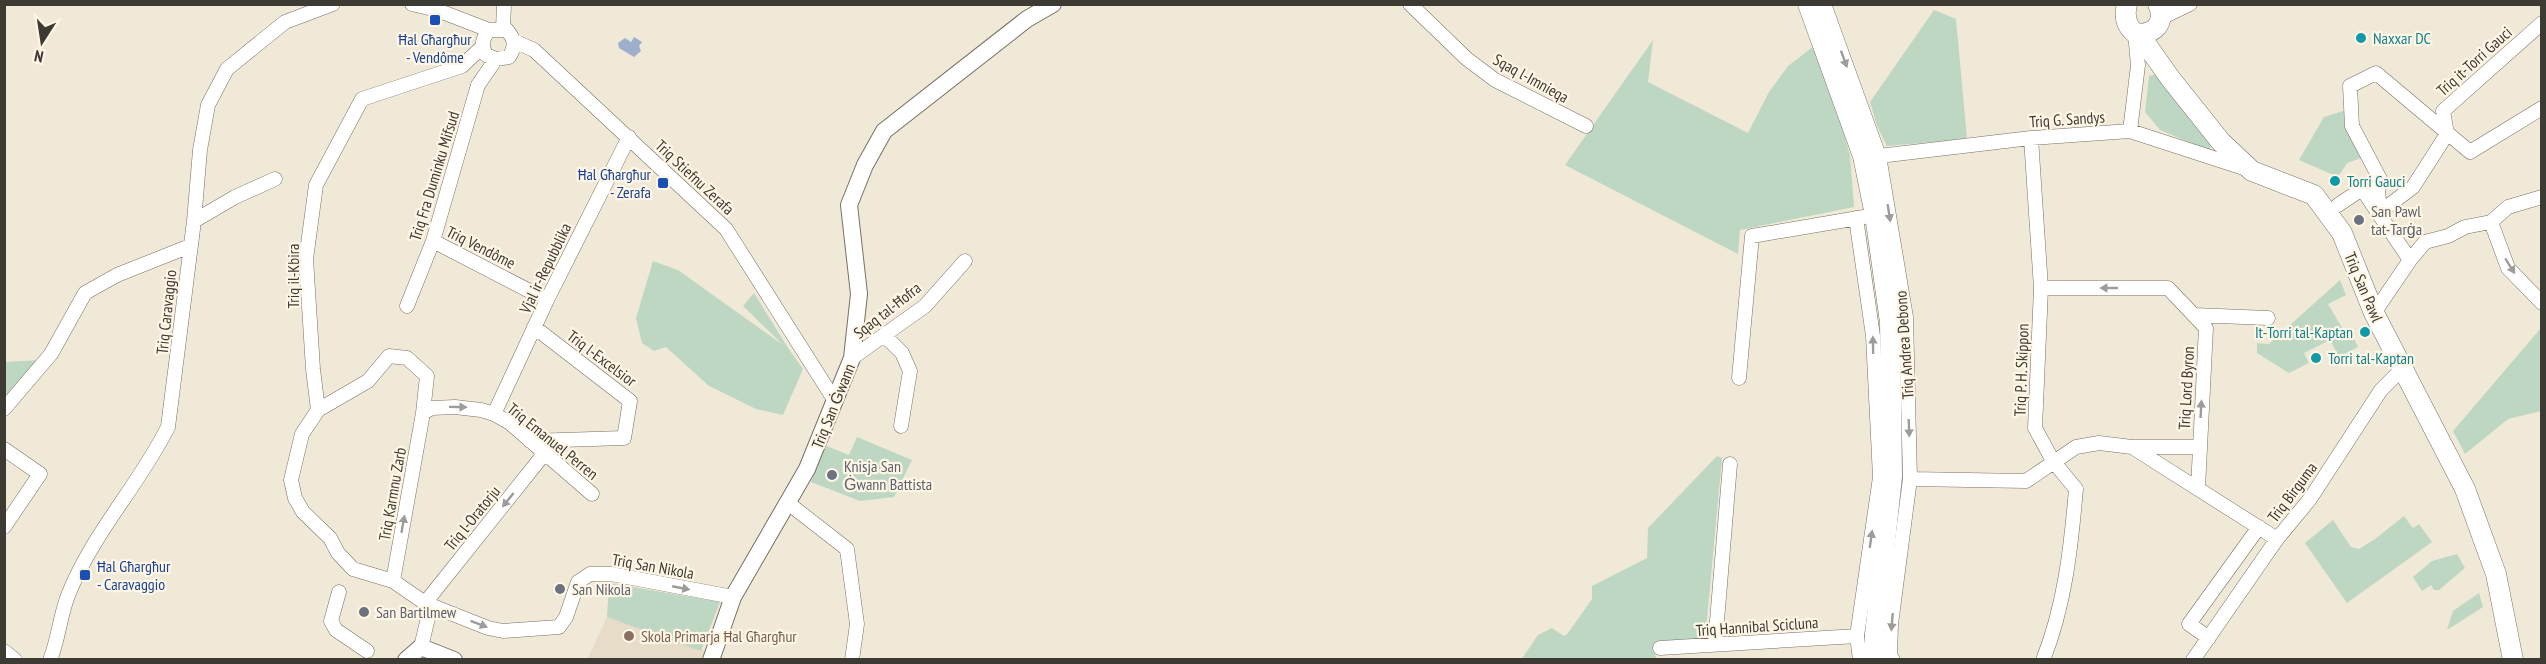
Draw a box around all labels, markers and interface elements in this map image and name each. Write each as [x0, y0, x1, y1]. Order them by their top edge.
north arrow [12, 12, 72, 72]
marker: Ħal Għargħur - Vendôme [428, 13, 442, 27]
street label: Triq it-Torri Gauci [2432, 22, 2516, 100]
place label: Naxxar DC [2373, 28, 2431, 48]
place label: Ħal Għargħur - Vendôme [398, 29, 472, 67]
marker: Naxxar DC [2354, 31, 2368, 45]
text: N [33, 46, 45, 67]
street label: Sqaq l-Imnieqa [1490, 49, 1572, 107]
one-way arrow [1840, 51, 1850, 69]
street label: Triq G. Sandys [2029, 106, 2105, 132]
street label: Triq Fra Duminku Mifsud [405, 109, 463, 243]
street label: Triq Stiefnu Zerafa [651, 135, 739, 219]
place label: Ħal Għargħur - Zerafa [578, 164, 652, 202]
place label: Torri Gauci [2347, 171, 2405, 191]
marker: Torri Gauci [2328, 174, 2342, 188]
marker: Ħal Għargħur - Zerafa [656, 176, 670, 190]
place label: San Pawl tat-Tarġa [2371, 201, 2422, 239]
one-way arrow [1884, 204, 1893, 223]
marker: San Pawl tat-Tarġa [2352, 213, 2366, 227]
street label: Vjal ir-Repubblika [514, 220, 576, 317]
street label: Triq Vendôme [443, 221, 519, 273]
street label: Triq il-Kbira [283, 244, 303, 308]
street label: Triq San Pawl [2340, 249, 2388, 325]
one-way arrow [2504, 258, 2515, 275]
street label: Triq Caravaggio [152, 269, 180, 355]
street label: Sqaq tal-Ħofra [849, 277, 925, 343]
one-way arrow [2100, 283, 2119, 293]
street label: Triq Andrea Debono [1890, 290, 1918, 400]
place label: It-Torri tal-Kaptan [2255, 322, 2353, 342]
street label: Triq P. H. Skippon [2009, 323, 2033, 417]
marker: It-Torri tal-Kaptan [2358, 325, 2372, 339]
street label: Triq l-Excelsior [563, 326, 641, 391]
one-way arrow [1868, 336, 1878, 355]
street label: Triq Lord Byron [2174, 346, 2198, 430]
place label: Torri tal-Kaptan [2328, 348, 2414, 368]
marker: Torri tal-Kaptan [2309, 351, 2323, 365]
street label: Triq San Ġwann [807, 361, 859, 451]
street label: Triq Emanuel Perren [504, 398, 602, 484]
one-way arrow [2197, 399, 2206, 418]
one-way arrow [448, 403, 467, 412]
one-way arrow [1904, 418, 1914, 437]
street label: Triq Karmnu Zarb [374, 446, 410, 542]
place label: Knisja San Ġwann Battista [844, 456, 932, 494]
street label: Triq Birguma [2263, 458, 2321, 526]
marker: Knisja San Ġwann Battista [825, 468, 839, 482]
street label: Triq l-Oratorju [440, 481, 504, 555]
one-way arrow [501, 492, 514, 508]
one-way arrow [399, 514, 408, 533]
one-way arrow [1866, 530, 1875, 549]
street label: Triq San Nikola [610, 549, 696, 583]
place label: Ħal Għargħur - Caravaggio [97, 556, 171, 594]
marker: Ħal Għargħur - Caravaggio [78, 568, 92, 582]
place label: San Nikola [572, 579, 631, 599]
marker: San Nikola [553, 582, 567, 596]
one-way arrow [671, 583, 690, 592]
place label: San Bartilmew [376, 602, 457, 622]
marker: San Bartilmew [357, 605, 371, 619]
street label: Triq Hannibal Scicluna [1695, 612, 1819, 640]
one-way arrow [1887, 612, 1897, 631]
one-way arrow [470, 620, 488, 629]
place label: Skola Primarja Ħal Għargħur [641, 626, 797, 646]
marker: Skola Primarja Ħal Għargħur [622, 629, 636, 643]

